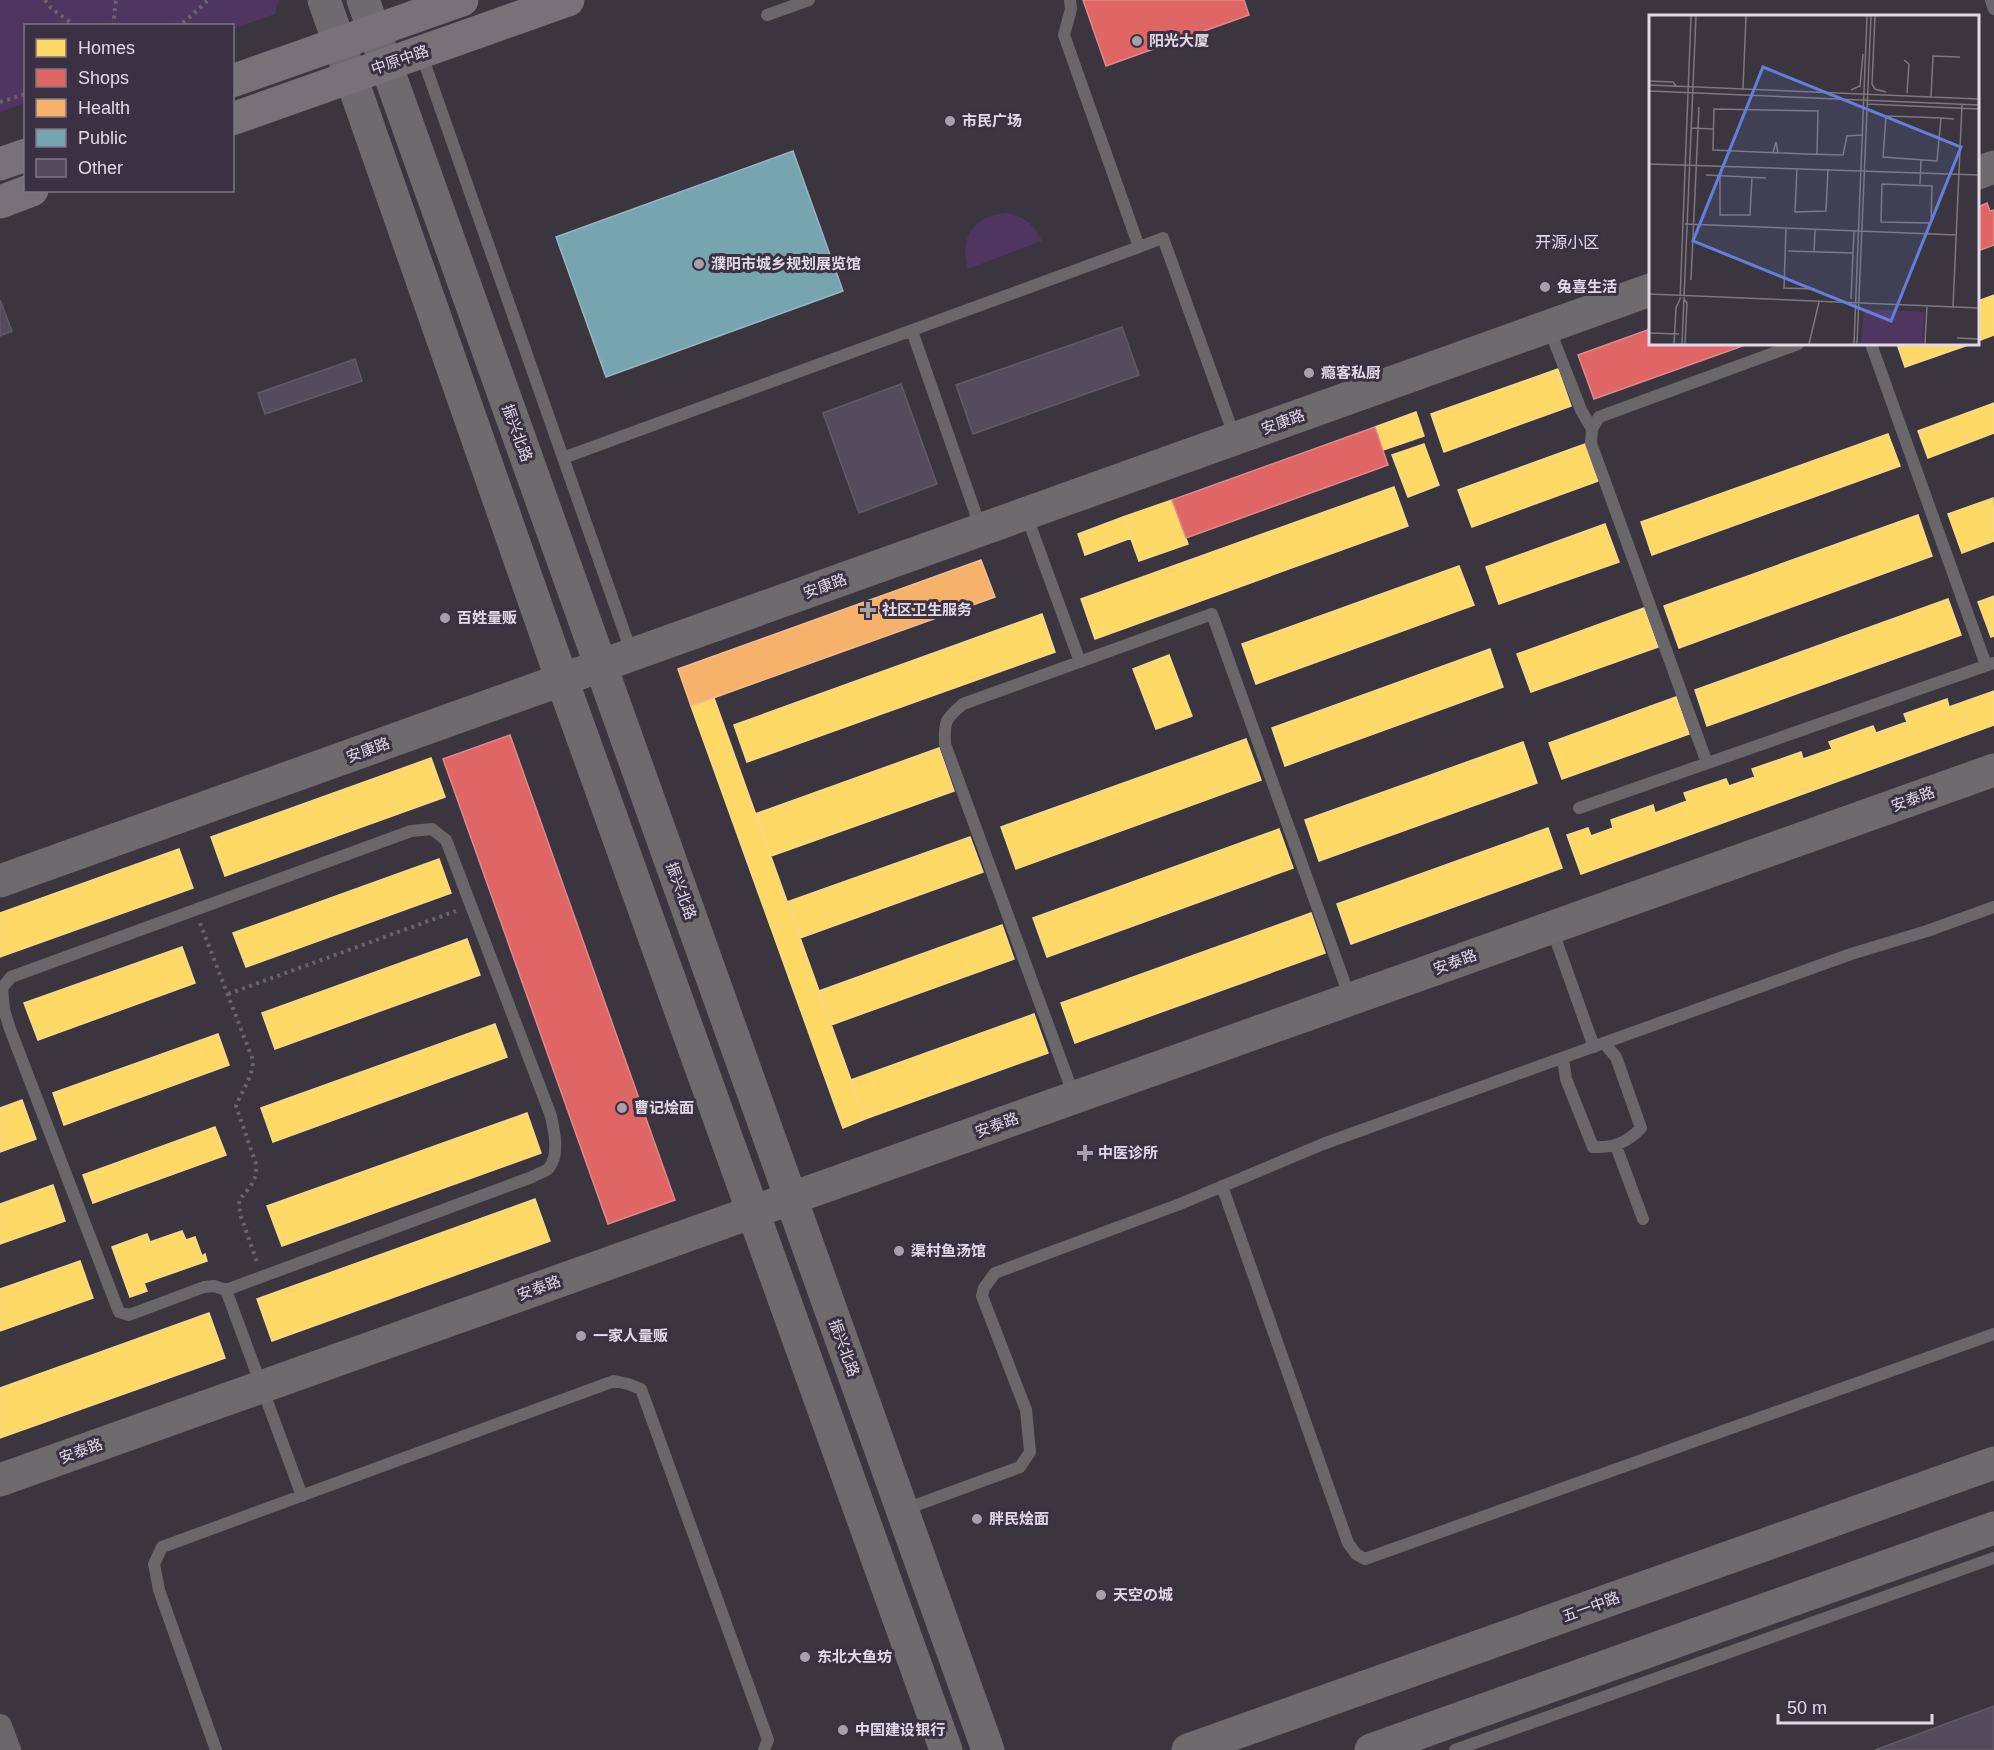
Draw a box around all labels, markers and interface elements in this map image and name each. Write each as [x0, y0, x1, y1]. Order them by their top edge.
inset map [1649, 15, 1979, 345]
legend [24, 24, 234, 192]
place label: 阳光大厦 [1149, 32, 1209, 49]
marker: 阳光大厦 [1130, 34, 1144, 48]
text: Homes [78, 38, 135, 58]
street label: 中原中路 [369, 42, 431, 77]
text: Shops [78, 68, 129, 88]
text: Health [78, 98, 130, 118]
place label: 市民广场 [962, 112, 1022, 129]
marker: 市民广场 [943, 114, 957, 128]
text: Public [78, 128, 127, 148]
text: Other [78, 158, 123, 178]
district label: 开源小区 [1535, 234, 1599, 251]
place label: 濮阳市城乡规划展览馆 [711, 255, 861, 272]
marker: 濮阳市城乡规划展览馆 [692, 257, 706, 271]
place label: 兔喜生活 [1557, 278, 1617, 295]
marker: 兔喜生活 [1538, 280, 1552, 294]
place label: 瘾客私厨 [1321, 364, 1381, 381]
marker: 瘾客私厨 [1302, 366, 1316, 380]
street label: 振兴北路 [499, 402, 536, 464]
street label: 安康路 [1259, 406, 1307, 437]
street label: 安康路 [801, 570, 849, 601]
marker: 社区卫生服务 [859, 601, 877, 619]
place label: 社区卫生服务 [882, 601, 972, 618]
place label: 百姓量贩 [457, 609, 517, 626]
marker: 百姓量贩 [438, 611, 452, 625]
street label: 安康路 [344, 734, 392, 765]
street label: 安泰路 [1889, 783, 1937, 814]
street label: 振兴北路 [663, 860, 700, 922]
street label: 安泰路 [1431, 946, 1479, 977]
place label: 曹记烩面 [634, 1099, 694, 1116]
marker: 曹记烩面 [615, 1101, 629, 1115]
street label: 安泰路 [973, 1109, 1021, 1140]
marker: 中医诊所 [1076, 1144, 1094, 1162]
place label: 中医诊所 [1098, 1144, 1158, 1161]
place label: 渠村鱼汤馆 [911, 1242, 986, 1259]
marker: 渠村鱼汤馆 [892, 1244, 906, 1258]
street label: 安泰路 [515, 1272, 563, 1303]
street label: 振兴北路 [826, 1317, 863, 1379]
place label: 一家人量贩 [593, 1327, 668, 1344]
marker: 一家人量贩 [574, 1329, 588, 1343]
street label: 安泰路 [57, 1435, 105, 1466]
place label: 胖民烩面 [989, 1510, 1049, 1527]
marker: 胖民烩面 [970, 1512, 984, 1526]
place label: 天空の城 [1113, 1586, 1173, 1603]
marker: 天空の城 [1094, 1588, 1108, 1602]
street label: 五一中路 [1560, 1588, 1622, 1625]
place label: 东北大鱼坊 [817, 1648, 892, 1665]
marker: 东北大鱼坊 [798, 1650, 812, 1664]
scale bar [1778, 1687, 1932, 1725]
text: 50 m [1787, 1698, 1827, 1718]
place label: 中国建设银行 [855, 1721, 945, 1738]
marker: 中国建设银行 [836, 1723, 850, 1737]

